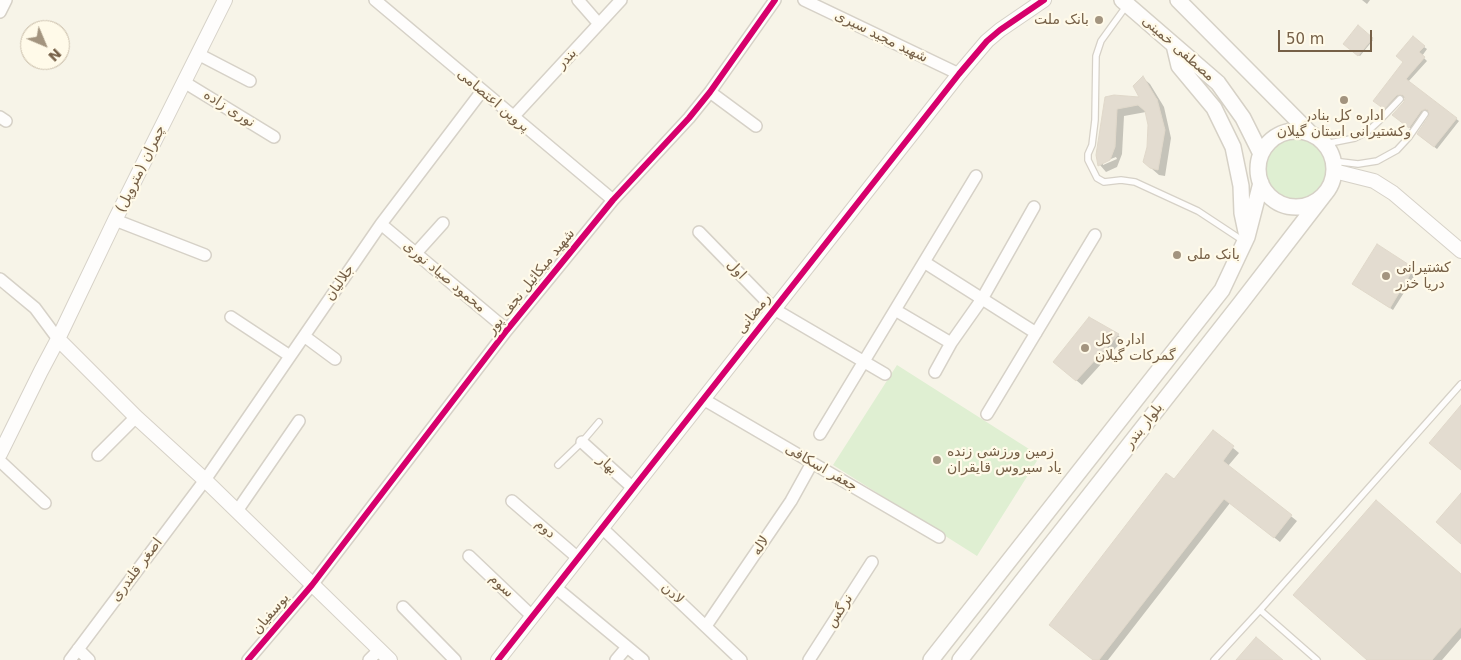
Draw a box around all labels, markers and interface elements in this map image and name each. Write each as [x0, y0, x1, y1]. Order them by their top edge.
street label: شهید مجید سیری [832, 7, 930, 67]
place label: بانک ملت [1034, 12, 1089, 28]
street label: مصطفی خمینی [1138, 13, 1218, 85]
marker: بانک ملت [1093, 14, 1105, 26]
north arrow [20, 20, 70, 70]
scale bar [1281, 20, 1375, 52]
text: 50 m [1286, 30, 1324, 48]
text: N [45, 45, 65, 65]
street label: بندر [553, 45, 581, 73]
street label: پروین اعتصامی [453, 66, 533, 136]
street label: نوری زاده [200, 87, 258, 131]
marker: اداره کل بنادر وکشتیرانی استان گیلان [1338, 94, 1350, 106]
place label: اداره کل بنادر وکشتیرانی استان گیلان [1277, 108, 1411, 140]
street label: چمران (متروپل) [113, 123, 169, 215]
street label: شهید میکائیل نجف پور [483, 226, 579, 338]
street label: محمود صیاد نوری [399, 238, 489, 316]
place label: بانک ملی [1187, 247, 1240, 263]
marker: بانک ملی [1171, 249, 1183, 261]
street label: اول [723, 257, 749, 283]
place label: کشتیرانی دریا خزر [1396, 260, 1451, 292]
street label: جلالیان [322, 262, 358, 304]
marker: کشتیرانی دریا خزر [1380, 270, 1392, 282]
street label: رمضانی [733, 291, 775, 337]
place label: اداره کل گمرکات گیلان [1095, 332, 1176, 364]
marker: اداره کل گمرکات گیلان [1079, 342, 1091, 354]
street label: بلوار بندر [1121, 400, 1167, 452]
street label: جعفر اسکافی [782, 441, 860, 495]
place label: زمین ورزشی زنده یاد سیروس قایقران [947, 444, 1062, 477]
street label: بهار [593, 452, 621, 478]
marker: زمین ورزشی زنده یاد سیروس قایقران [931, 454, 943, 466]
street label: دوم [531, 516, 559, 542]
street label: لاله [749, 533, 773, 559]
street label: اصغر قلندری [108, 535, 166, 605]
street label: سوم [485, 570, 517, 602]
street label: لادن [657, 580, 687, 608]
street label: یوسفیان [249, 590, 293, 638]
street label: نرگس [823, 591, 857, 631]

